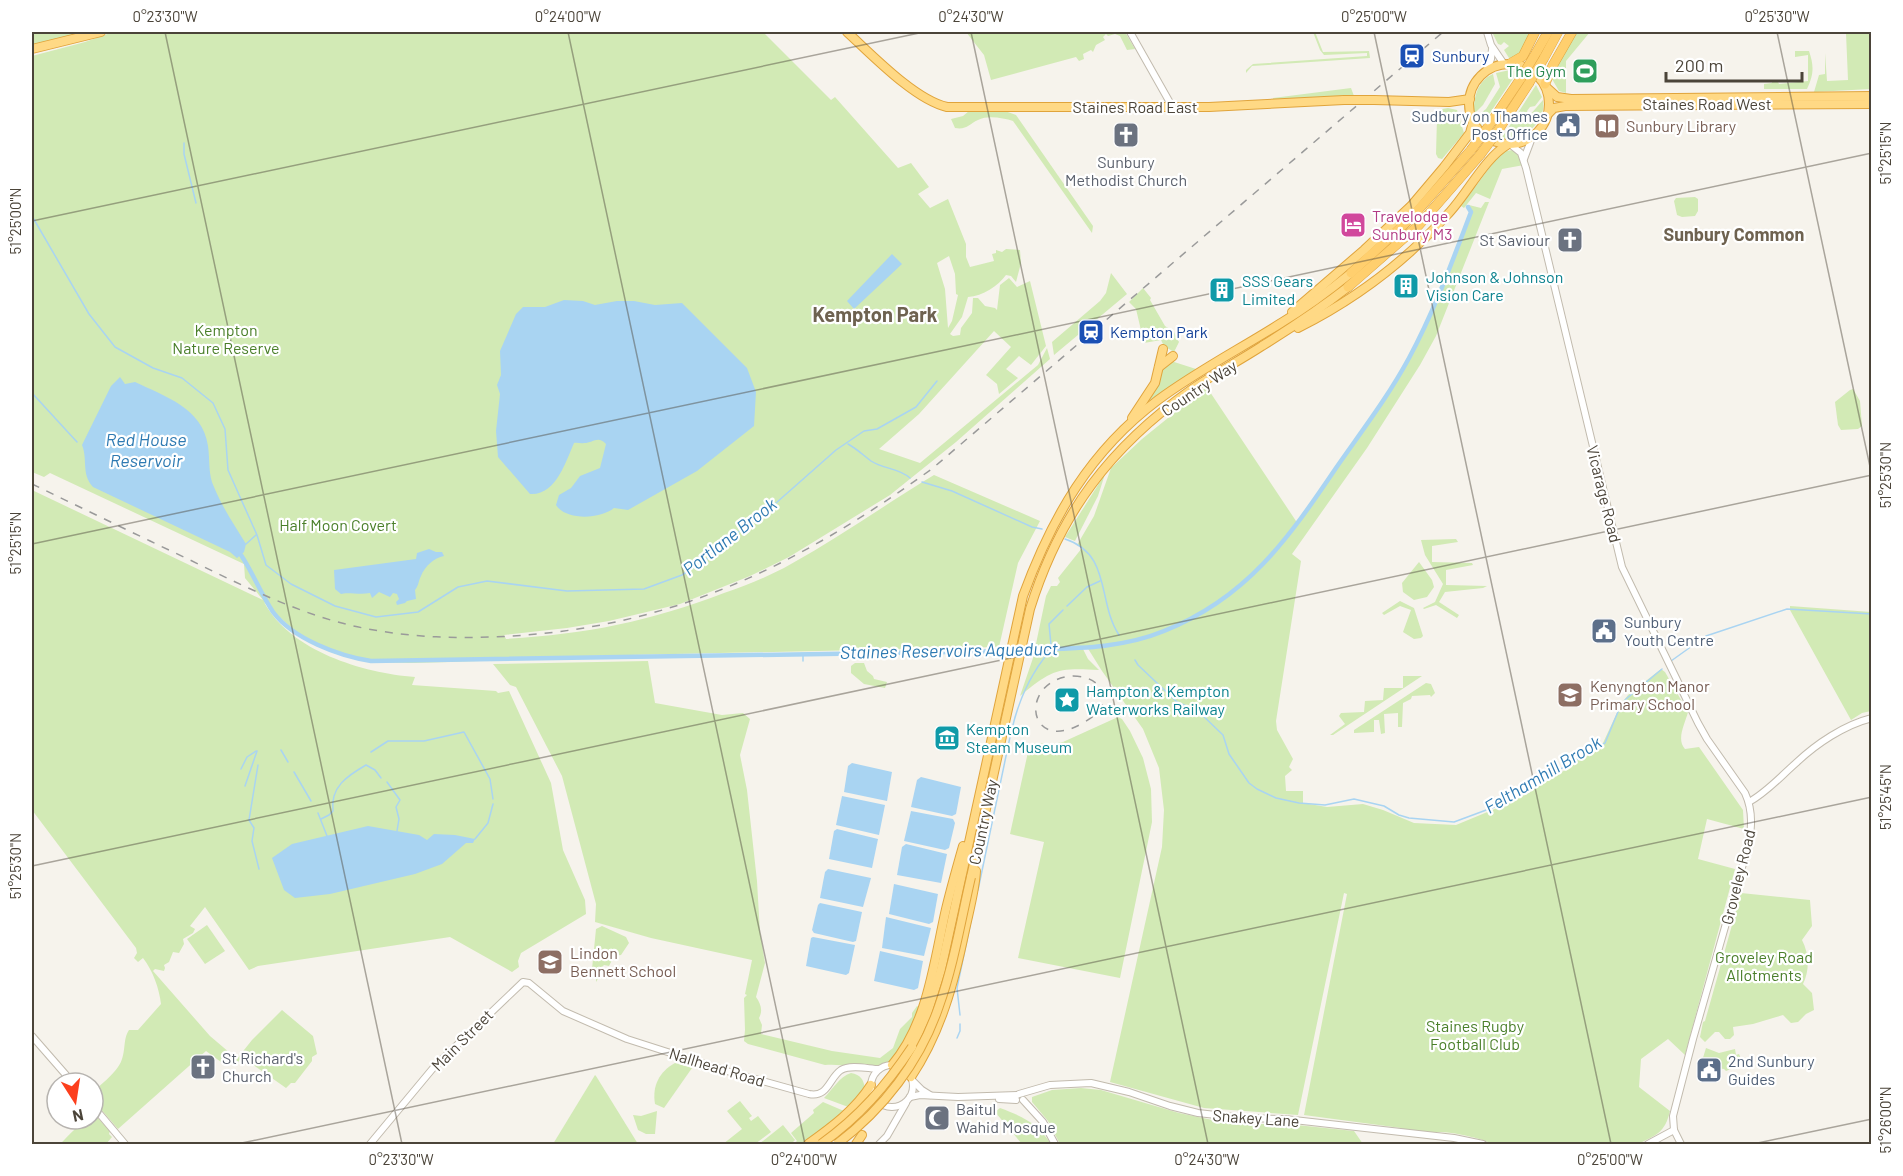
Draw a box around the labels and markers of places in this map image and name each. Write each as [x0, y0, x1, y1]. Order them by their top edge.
station icon: Sunbury [1397, 41, 1427, 71]
place label: Sunbury [1432, 46, 1490, 65]
sports icon: The Gym [1570, 56, 1600, 86]
place label: The Gym [1506, 61, 1566, 80]
place label: Sudbury on Thames Post Office [1412, 106, 1548, 143]
public building icon: Sudbury on Thames Post Office [1553, 110, 1583, 140]
library icon: Sunbury Library [1592, 111, 1622, 141]
place label: Sunbury Library [1626, 116, 1737, 135]
church icon: Sunbury Methodist Church [1111, 120, 1141, 150]
place label: Sunbury Methodist Church [1065, 152, 1187, 189]
place label: Travelodge Sunbury M3 [1372, 206, 1452, 243]
hotel icon: Travelodge Sunbury M3 [1338, 210, 1368, 240]
church icon: St Saviour [1555, 225, 1585, 255]
place label: St Saviour [1479, 230, 1550, 249]
place label: Johnson & Johnson Vision Care [1426, 267, 1563, 304]
place label: SSS Gears Limited [1242, 271, 1313, 308]
building icon: Johnson & Johnson Vision Care [1391, 271, 1421, 301]
building icon: SSS Gears Limited [1207, 275, 1237, 305]
station icon: Kempton Park [1076, 317, 1106, 347]
place label: Kempton Park [1110, 322, 1208, 341]
place label: Sunbury Youth Centre [1624, 612, 1714, 649]
public building icon: Sunbury Youth Centre [1589, 616, 1619, 646]
place label: Kenyngton Manor Primary School [1590, 676, 1710, 713]
school or university icon: Kenyngton Manor Primary School [1555, 680, 1585, 710]
place label: Hampton & Kempton Waterworks Railway [1086, 681, 1230, 718]
place icon: Hampton & Kempton Waterworks Railway [1052, 685, 1082, 715]
place label: Kempton Steam Museum [966, 719, 1072, 756]
museum icon: Kempton Steam Museum [932, 723, 962, 753]
place label: Lindon Bennett School [570, 943, 676, 980]
school or university icon: Lindon Bennett School [535, 947, 565, 977]
place label: St Richard's Church [222, 1048, 303, 1085]
place label: 2nd Sunbury Guides [1728, 1051, 1815, 1088]
church icon: St Richard's Church [188, 1052, 218, 1082]
public building icon: 2nd Sunbury Guides [1694, 1055, 1724, 1085]
place label: Baitul Wahid Mosque [956, 1099, 1056, 1136]
mosque icon: Baitul Wahid Mosque [922, 1103, 952, 1133]

